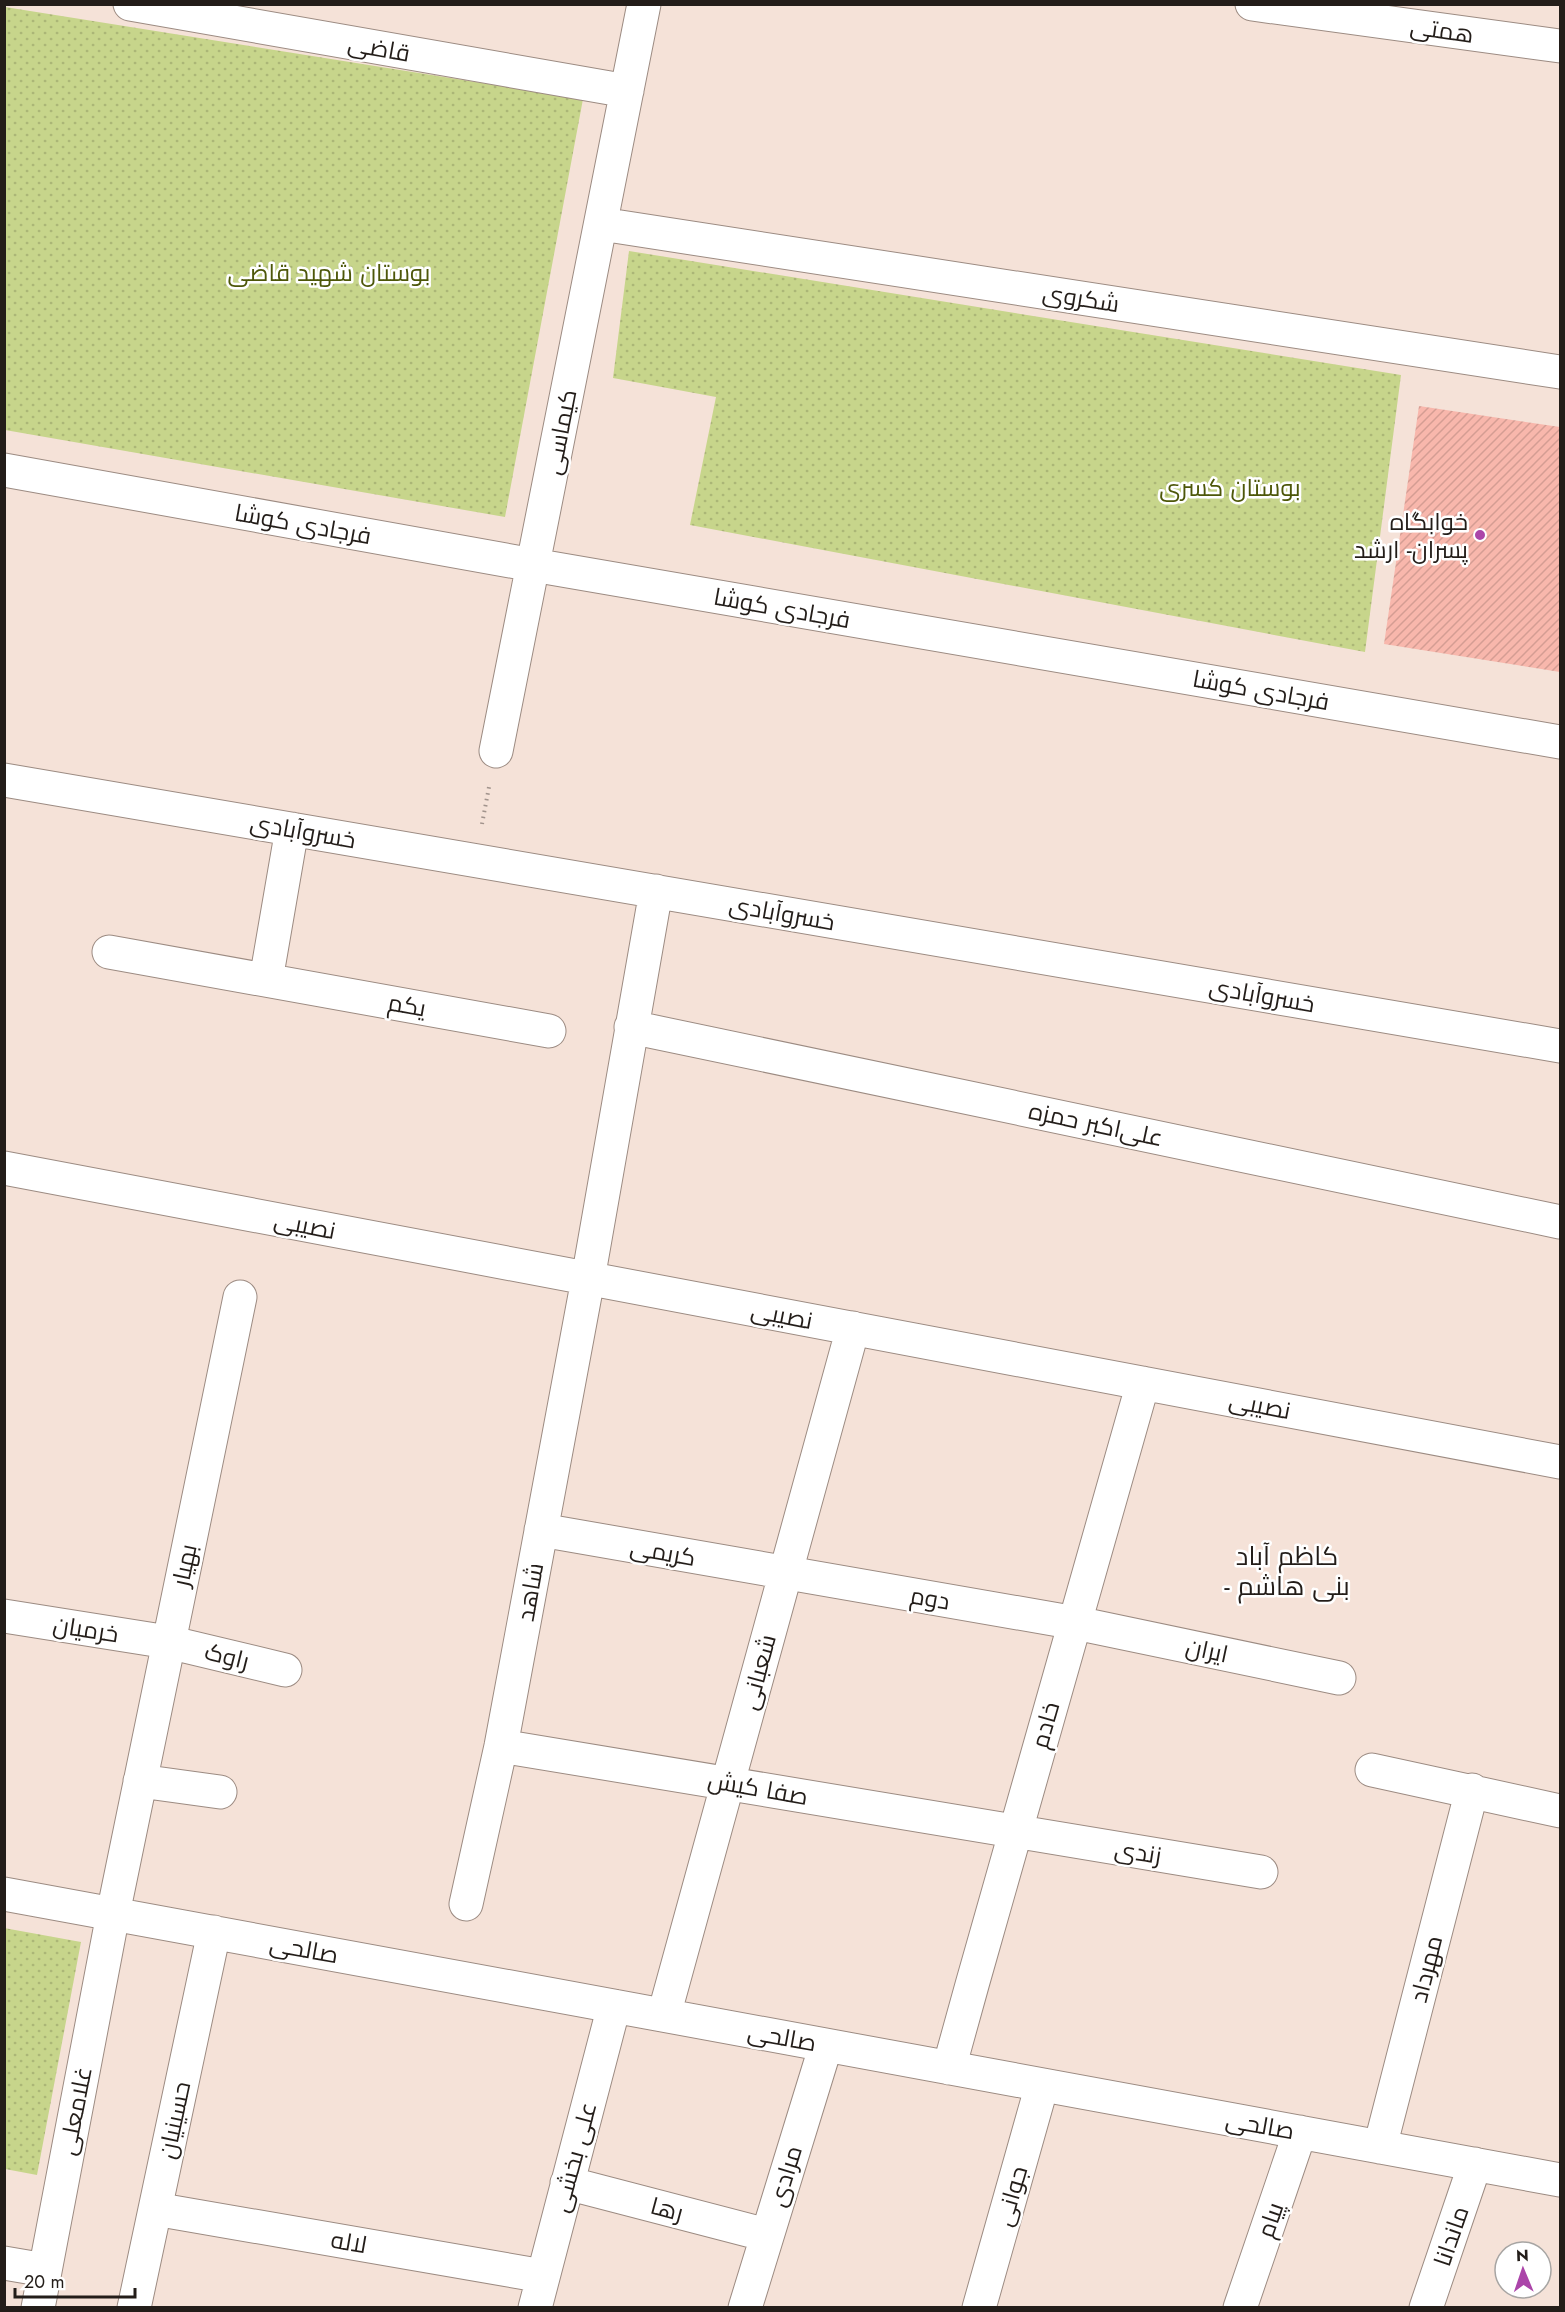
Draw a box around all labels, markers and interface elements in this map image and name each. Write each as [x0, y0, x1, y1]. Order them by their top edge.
street label: همتی [1408, 8, 1476, 52]
street label: قاضی [345, 25, 413, 71]
park label: بوستان شهید قاضی [228, 255, 430, 290]
street label: شکروی [1040, 275, 1122, 321]
street label: کیماسی [535, 386, 585, 478]
park label: بوستان کسری [1159, 470, 1301, 505]
street label: فرجادی کوشا [232, 495, 374, 553]
place label: خوابگاه پسران- ارشد [1354, 504, 1469, 567]
marker: خوابگاه پسران- ارشد [1473, 528, 1487, 542]
street label: فرجادی کوشا [711, 579, 853, 637]
street label: فرجادی کوشا [1190, 661, 1332, 719]
street label: خسروآبادی [247, 804, 359, 858]
street label: خسروآبادی [726, 886, 838, 940]
street label: خسروآبادی [1206, 968, 1318, 1022]
street label: یکم [385, 984, 429, 1026]
street label: علی‌اکبر حمزه [1026, 1093, 1166, 1155]
street label: نصیبی [271, 1202, 339, 1248]
street label: نصیبی [748, 1292, 816, 1338]
street label: نصیبی [1226, 1382, 1294, 1428]
street label: کریمی [627, 1529, 699, 1575]
district label: کاظم آباد - بنی هاشم [1224, 1537, 1350, 1605]
street label: بهیار [162, 1540, 206, 1591]
street label: شاهد [508, 1560, 552, 1624]
street label: دوم [907, 1577, 953, 1619]
street label: خرمیان [51, 1607, 121, 1651]
street label: ایران [1183, 1628, 1231, 1672]
street label: شعبانی [731, 1630, 785, 1714]
street label: راوک [201, 1634, 253, 1678]
street label: خادم [1022, 1698, 1068, 1752]
street label: صفا کیش [705, 1762, 811, 1814]
street label: زندی [1112, 1831, 1164, 1873]
street label: صالحی [267, 1926, 341, 1972]
street label: مهرداد [1401, 1932, 1451, 2006]
street label: صالحی [745, 2014, 819, 2060]
street label: غلامعلی [49, 2064, 101, 2158]
street label: حسینیان [149, 2078, 199, 2162]
street label: علی بخشی [543, 2098, 605, 2216]
street label: صالحی [1223, 2102, 1297, 2148]
street label: مرادی [759, 2141, 811, 2211]
street label: جوانی [986, 2162, 1036, 2230]
street label: رها [647, 2188, 687, 2230]
street label: پیام [1248, 2197, 1293, 2243]
street label: ماندانا [1424, 2201, 1478, 2271]
street label: لاله [328, 2222, 370, 2262]
north arrow [1493, 2240, 1553, 2300]
text: N [1516, 2244, 1529, 2267]
scale bar [15, 2261, 135, 2299]
text: 20 m [24, 2269, 64, 2295]

